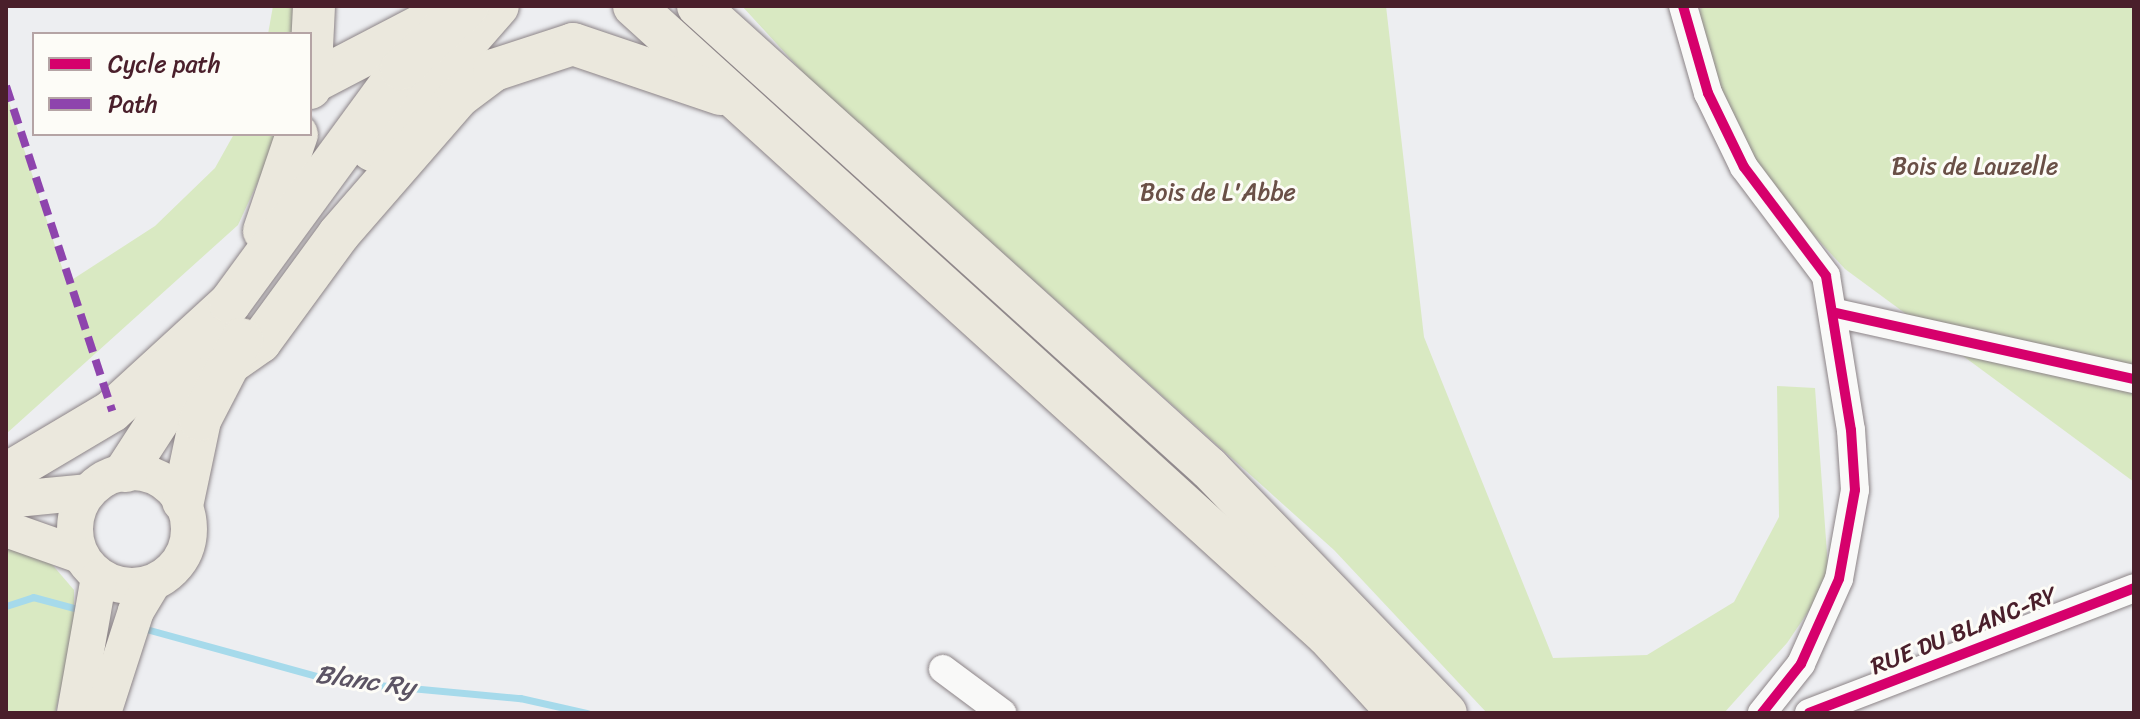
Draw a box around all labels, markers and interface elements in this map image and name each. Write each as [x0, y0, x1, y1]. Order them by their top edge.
legend [32, 32, 312, 136]
text: Cycle path [108, 43, 221, 85]
text: Path [108, 83, 158, 125]
park label: Bois de Lauzelle [1891, 153, 2059, 181]
park label: Bois de L'Abbe [1140, 179, 1296, 207]
street label: RUE DU BLANC-RY [1866, 580, 2062, 682]
water label: Blanc Ry [313, 659, 417, 703]

